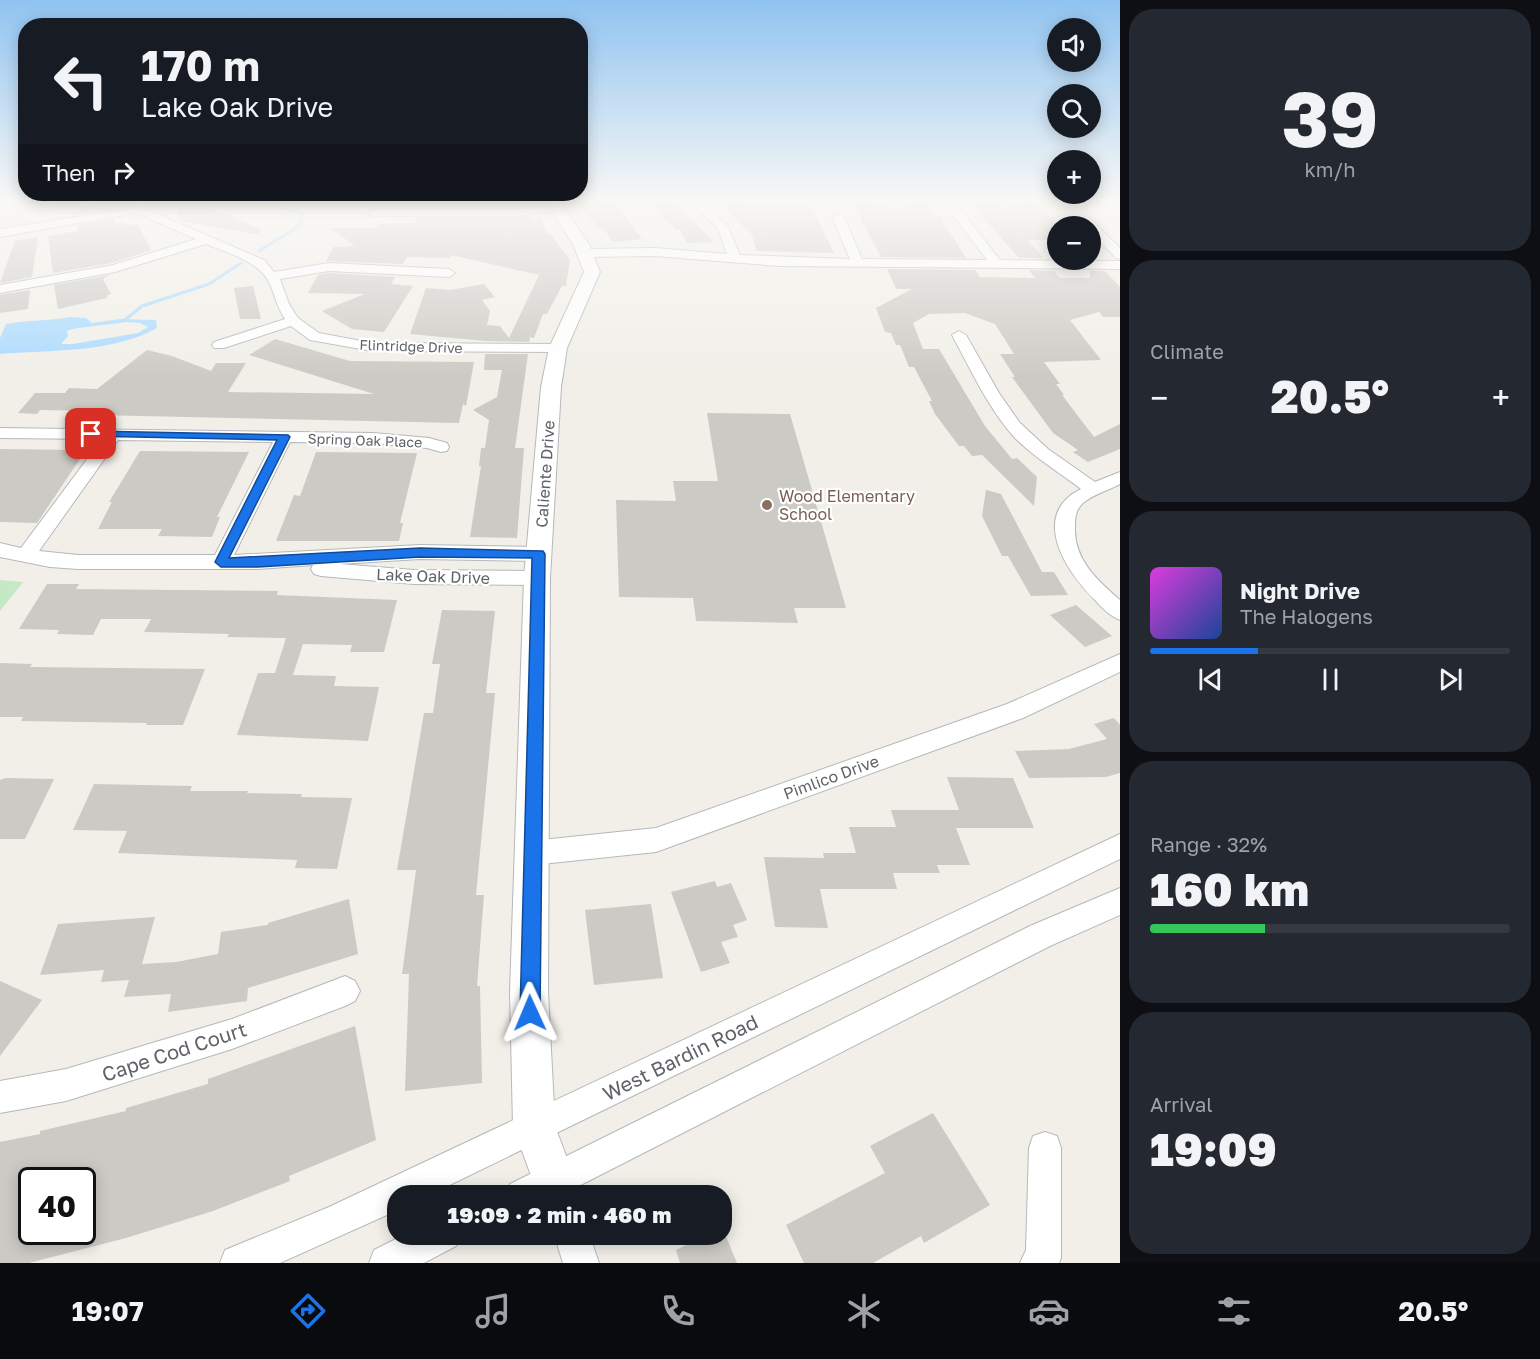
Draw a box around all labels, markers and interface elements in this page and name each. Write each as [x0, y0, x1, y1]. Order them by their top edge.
map controls [1047, 18, 1101, 270]
button: sound [1047, 18, 1101, 72]
text: 170 m [141, 40, 260, 90]
icon: left [42, 42, 120, 120]
text: 39 [1281, 71, 1379, 164]
button: search [1047, 84, 1101, 138]
text: Lake Oak Drive [141, 91, 333, 123]
button: + [1047, 150, 1101, 204]
icon: right [107, 156, 140, 189]
text: km/h [1305, 157, 1355, 181]
text: Then [42, 159, 95, 186]
button: − [1047, 216, 1101, 270]
street label: Flintridge Drive [359, 336, 463, 356]
text: Climate [1150, 339, 1224, 363]
text: 20.5° [1271, 369, 1389, 423]
text: − [1150, 378, 1168, 417]
text: + [1492, 378, 1510, 417]
pin [65, 408, 116, 459]
icon: arrive [74, 417, 107, 450]
street label: Caliente Drive [531, 420, 559, 528]
street label: Spring Oak Place [307, 430, 423, 450]
place label: Wood Elementary School [779, 486, 915, 524]
marker: Wood Elementary School [760, 498, 774, 512]
street label: Lake Oak Drive [376, 564, 490, 588]
text: Night Drive [1240, 577, 1360, 604]
text: The Halogens [1240, 604, 1373, 628]
icon: previous [1194, 663, 1227, 696]
icon: pause [1314, 663, 1347, 696]
icon: next [1434, 663, 1467, 696]
street label: Pimlico Drive [780, 750, 882, 804]
text: Range · 32% [1150, 832, 1267, 856]
text: 160 km [1150, 862, 1309, 916]
position arrow [498, 981, 562, 1045]
street label: West Bardin Road [598, 1009, 762, 1105]
street label: Cape Cod Court [99, 1016, 249, 1086]
text: Arrival [1150, 1092, 1213, 1116]
text: 19:09 [1150, 1122, 1277, 1176]
speed limit sign: 40 [18, 1167, 96, 1245]
text: 19:09 · 2 min · 460 m [448, 1201, 671, 1228]
icon: directions [287, 1290, 329, 1332]
icon: music [472, 1290, 514, 1332]
icon: phone [657, 1290, 699, 1332]
icon: climate [843, 1290, 885, 1332]
icon: car [1028, 1290, 1070, 1332]
icon: filters [1213, 1290, 1255, 1332]
text: 19:07 [72, 1295, 144, 1327]
text: 20.5° [1399, 1295, 1468, 1327]

